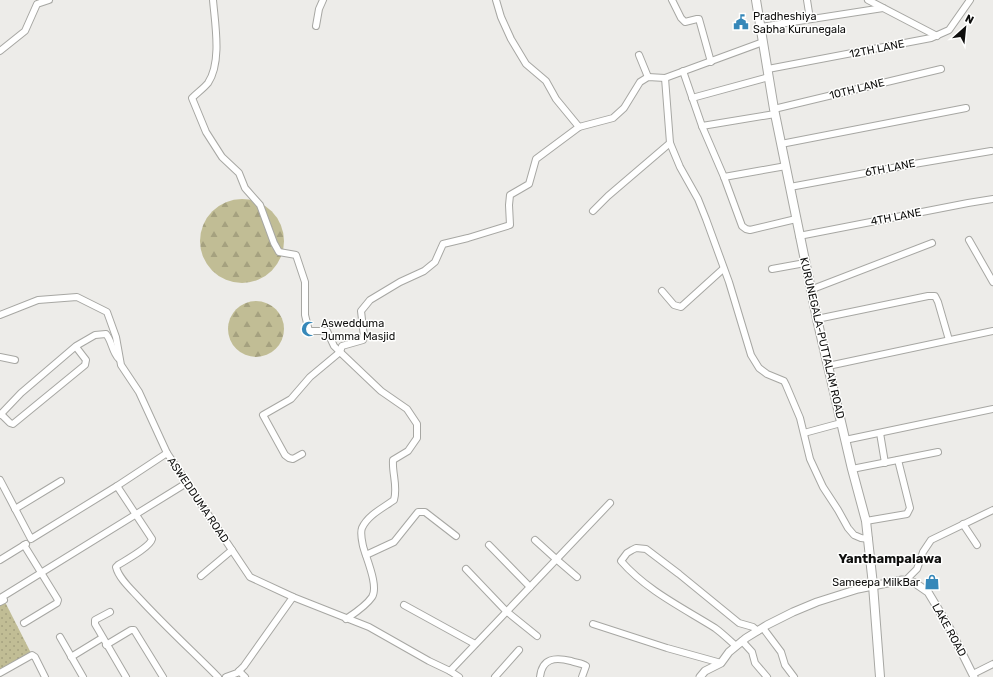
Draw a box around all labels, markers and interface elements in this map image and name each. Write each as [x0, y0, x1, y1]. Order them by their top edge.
north arrow [945, 8, 985, 48]
place label: Pradheshiya Sabha Kurunegala [753, 10, 846, 36]
text: N [963, 12, 976, 27]
public building icon: Pradheshiya Sabha Kurunegala [732, 13, 750, 31]
street label: 12TH LANE [848, 37, 906, 61]
street label: 10TH LANE [828, 76, 886, 102]
street label: 6TH LANE [864, 157, 917, 179]
street label: 4TH LANE [870, 206, 923, 228]
street label: KURUNEGALA-PUTTALAM ROAD [797, 256, 847, 420]
place label: Aswedduma Jumma Masjid [321, 317, 395, 343]
mosque icon: Aswedduma Jumma Masjid [300, 320, 318, 338]
street label: ASWEDDUMA ROAD [165, 455, 231, 545]
district label: Yanthampalawa [838, 551, 942, 566]
shop icon: Sameepa MilkBar [923, 573, 941, 591]
place label: Sameepa MilkBar [832, 576, 921, 589]
street label: LAKE ROAD [929, 601, 969, 659]

